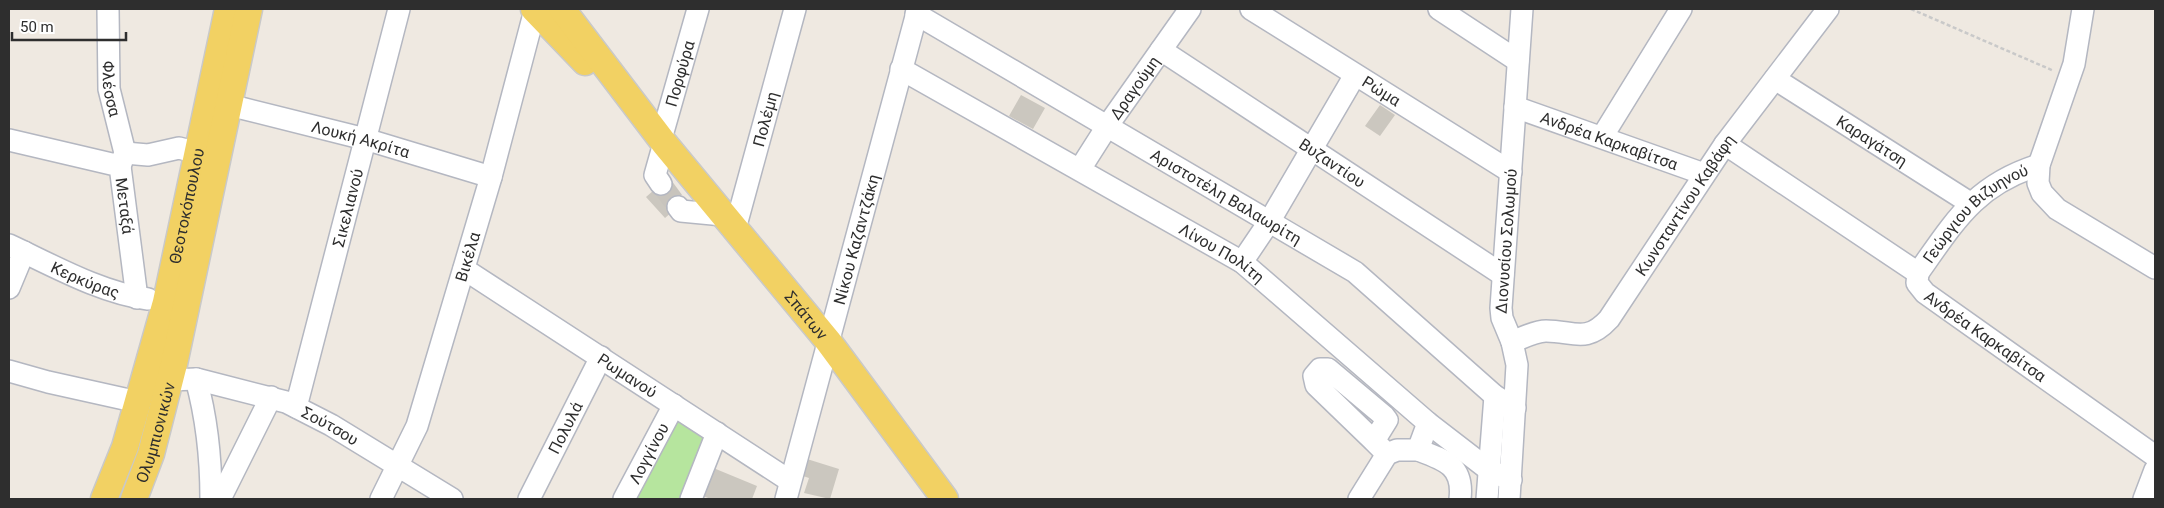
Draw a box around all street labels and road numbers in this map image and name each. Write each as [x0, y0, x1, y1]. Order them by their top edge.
street label: Πορφύρα [662, 39, 699, 109]
street label: Δραγούμη [1106, 52, 1164, 123]
street label: Φλέσσα [99, 61, 125, 119]
street label: Ρώμα [1359, 72, 1404, 110]
street label: Πολέμη [749, 90, 782, 149]
street label: Ανδρέα Καρκαβίτσα [1538, 108, 1680, 174]
street label: Καραγάτση [1833, 112, 1911, 171]
street label: Λουκή Ακρίτα [310, 117, 412, 162]
street label: Κωνσταντίνου Καβάφη [1631, 131, 1739, 279]
street label: Βυζαντίου [1295, 135, 1369, 192]
street label: Αριστοτέλη Βαλαωρίτη [1147, 145, 1305, 249]
street label: Θεοτοκόπουλου [165, 146, 208, 266]
street label: Γεώργιου Βιζυηνού [1919, 161, 2031, 267]
street label: Σικελιανού [329, 166, 367, 249]
street label: Διονυσίου Σολωμού [1492, 168, 1521, 314]
street label: Νίκου Καζαντζάκη [830, 172, 883, 307]
street label: Μεταξά [112, 176, 138, 235]
street label: Λίνου Πολίτη [1176, 219, 1268, 287]
street label: Βικέλα [451, 230, 484, 284]
street label: Κερκύρας [48, 258, 122, 302]
street label: Ανδρέα Καρκαβίτσα [1921, 287, 2049, 386]
street label: Σπάτων [781, 288, 832, 344]
street label: Ρωμανού [594, 350, 660, 402]
street label: Ολυμπιονικών [132, 380, 179, 486]
street label: Πολυλά [544, 399, 587, 457]
street label: Σούτσου [298, 403, 362, 449]
street label: Λογγίνου [625, 420, 673, 487]

